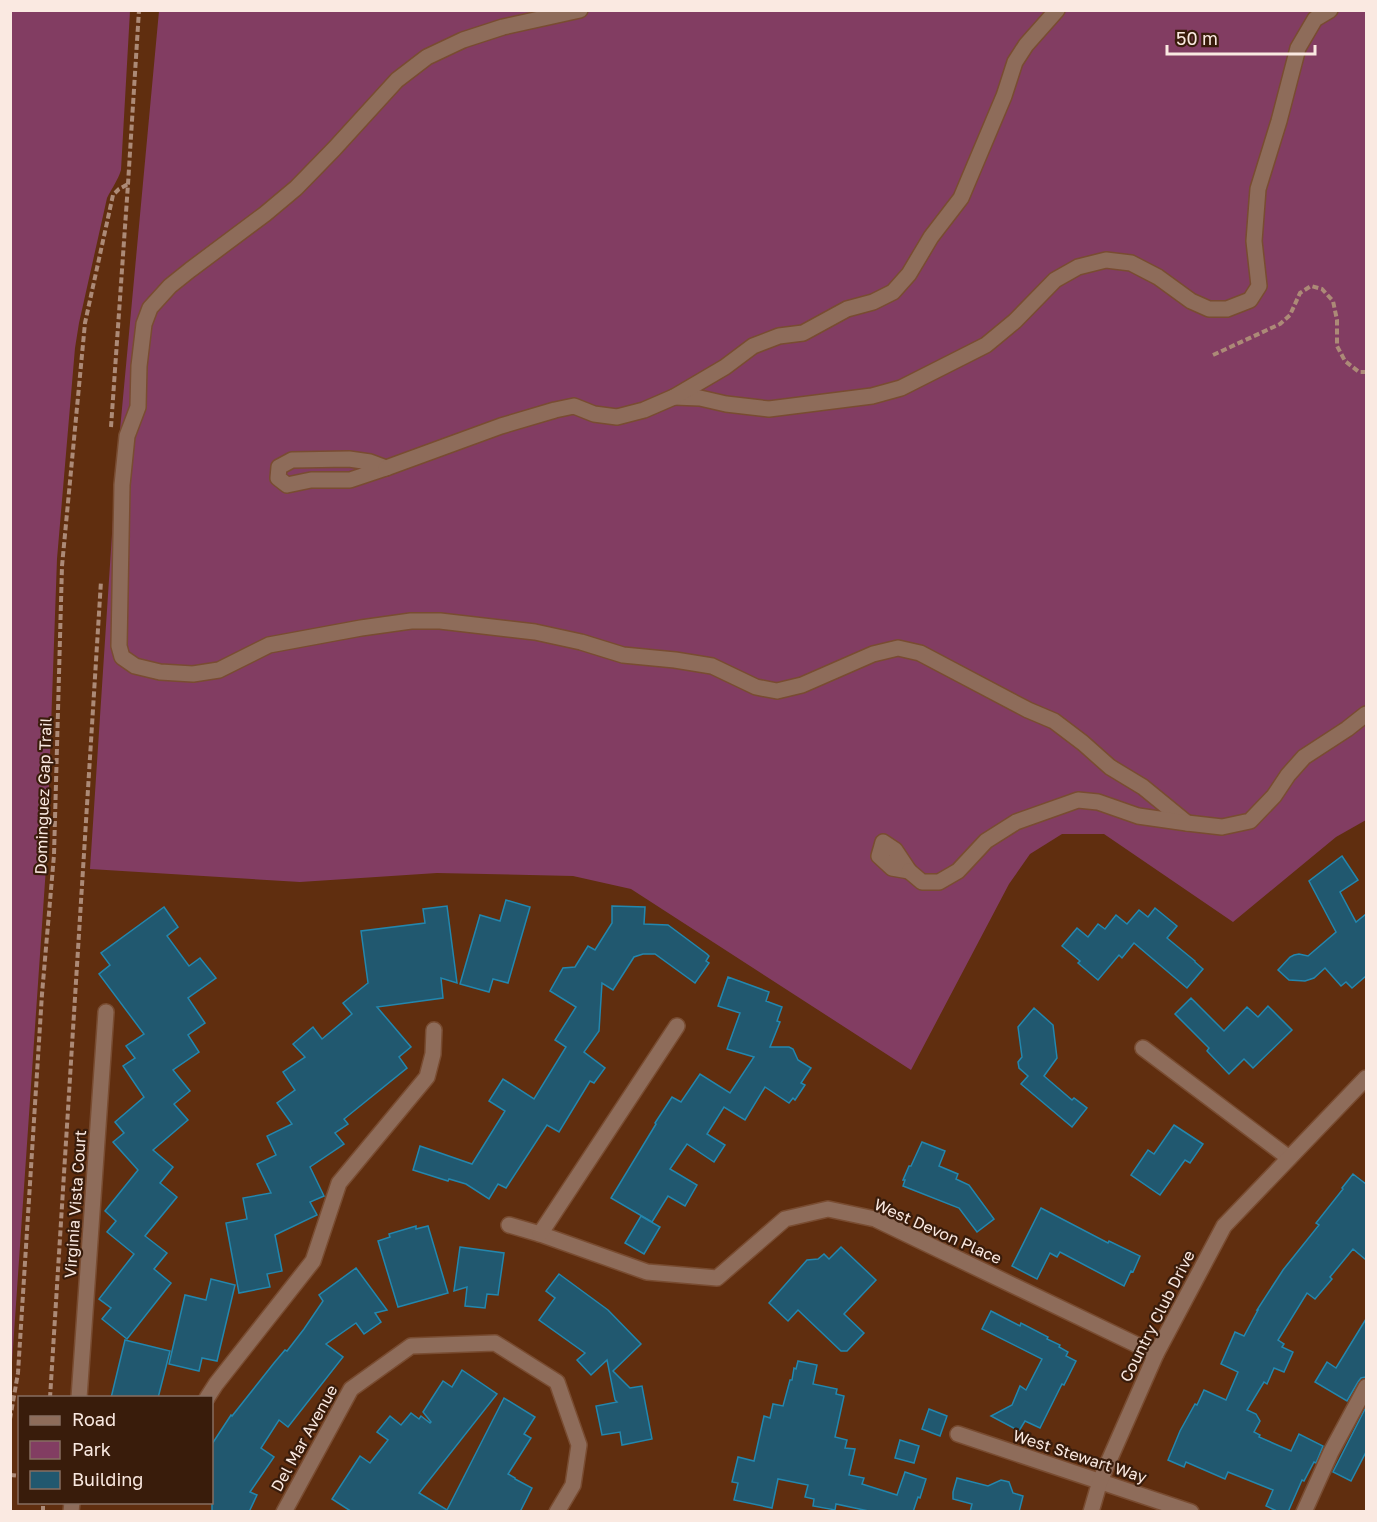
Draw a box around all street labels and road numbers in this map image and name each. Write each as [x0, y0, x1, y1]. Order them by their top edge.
street label: Dominguez Gap Trail [30, 717, 56, 875]
street label: Virginia Vista Court [60, 1129, 90, 1279]
street label: West Devon Place [871, 1194, 1005, 1268]
street label: Country Club Drive [1115, 1247, 1199, 1385]
street label: Del Mar Avenue [266, 1381, 342, 1495]
street label: West Stewart Way [1011, 1425, 1149, 1487]

